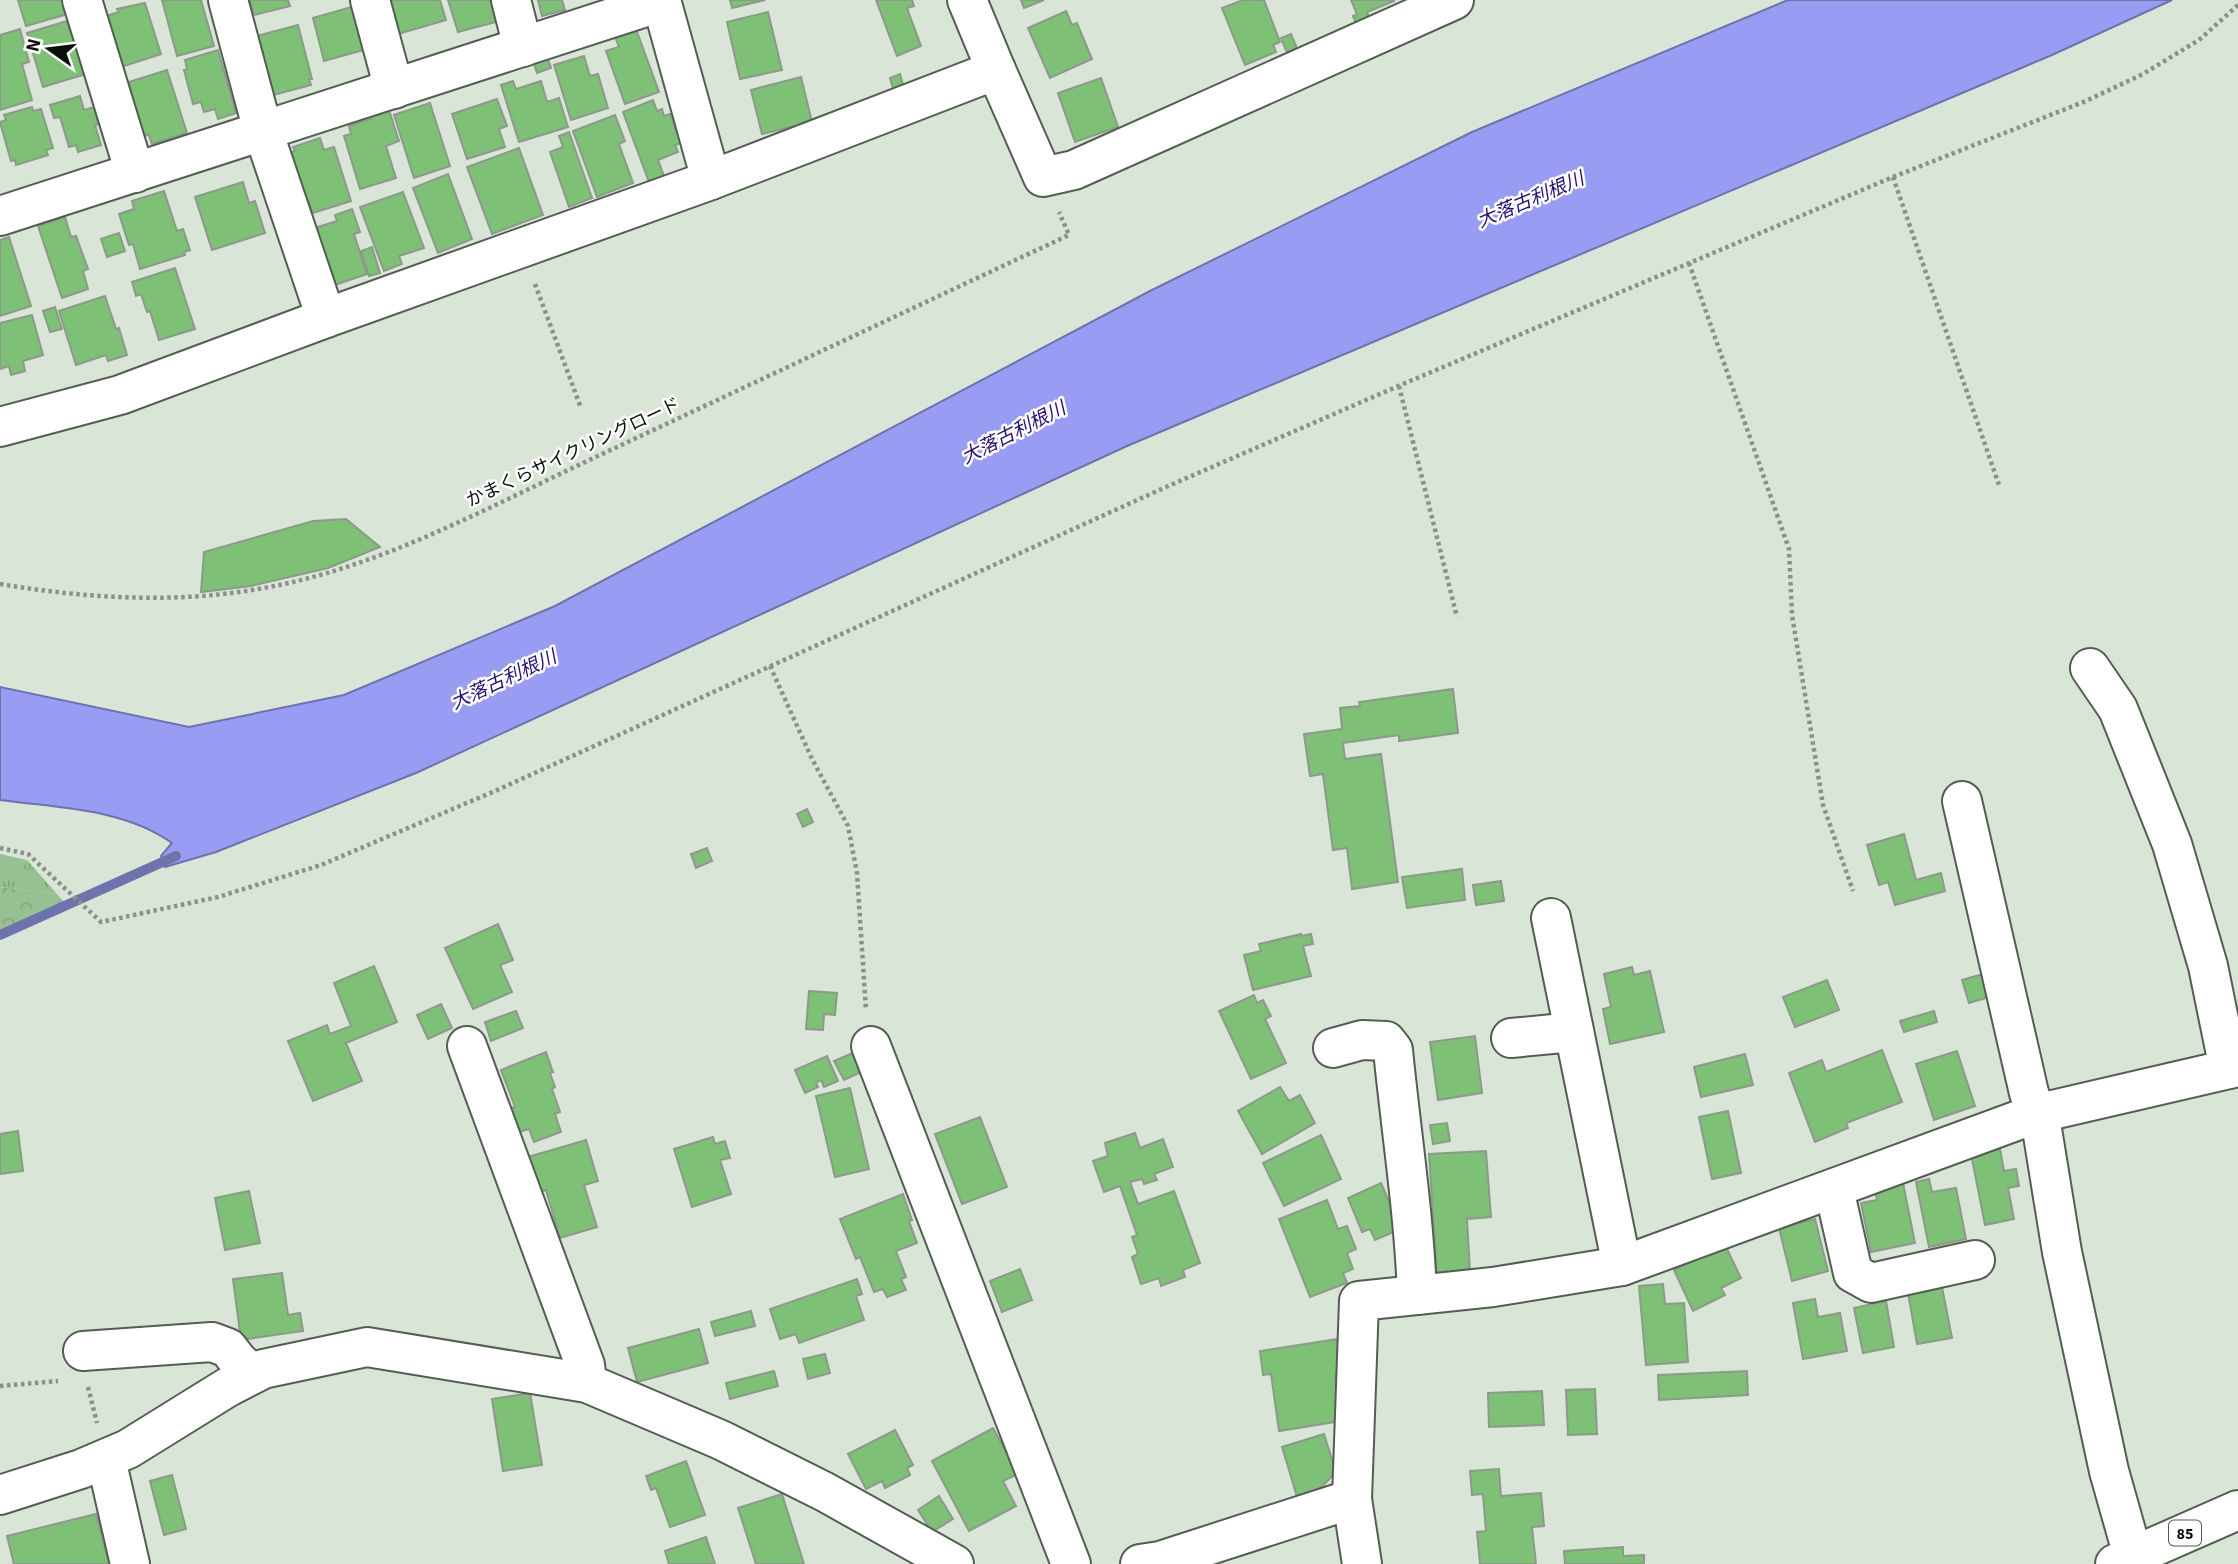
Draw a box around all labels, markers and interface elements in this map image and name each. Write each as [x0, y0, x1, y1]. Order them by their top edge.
north arrow [14, 14, 84, 84]
text: N [19, 36, 49, 55]
water label: 大落古利根川 [1473, 165, 1590, 235]
street label: かまくらサイクリングロード [462, 392, 684, 513]
water label: 大落古利根川 [957, 395, 1072, 471]
water label: 大落古利根川 [446, 643, 563, 717]
road number: 85 [2169, 1520, 2201, 1546]

